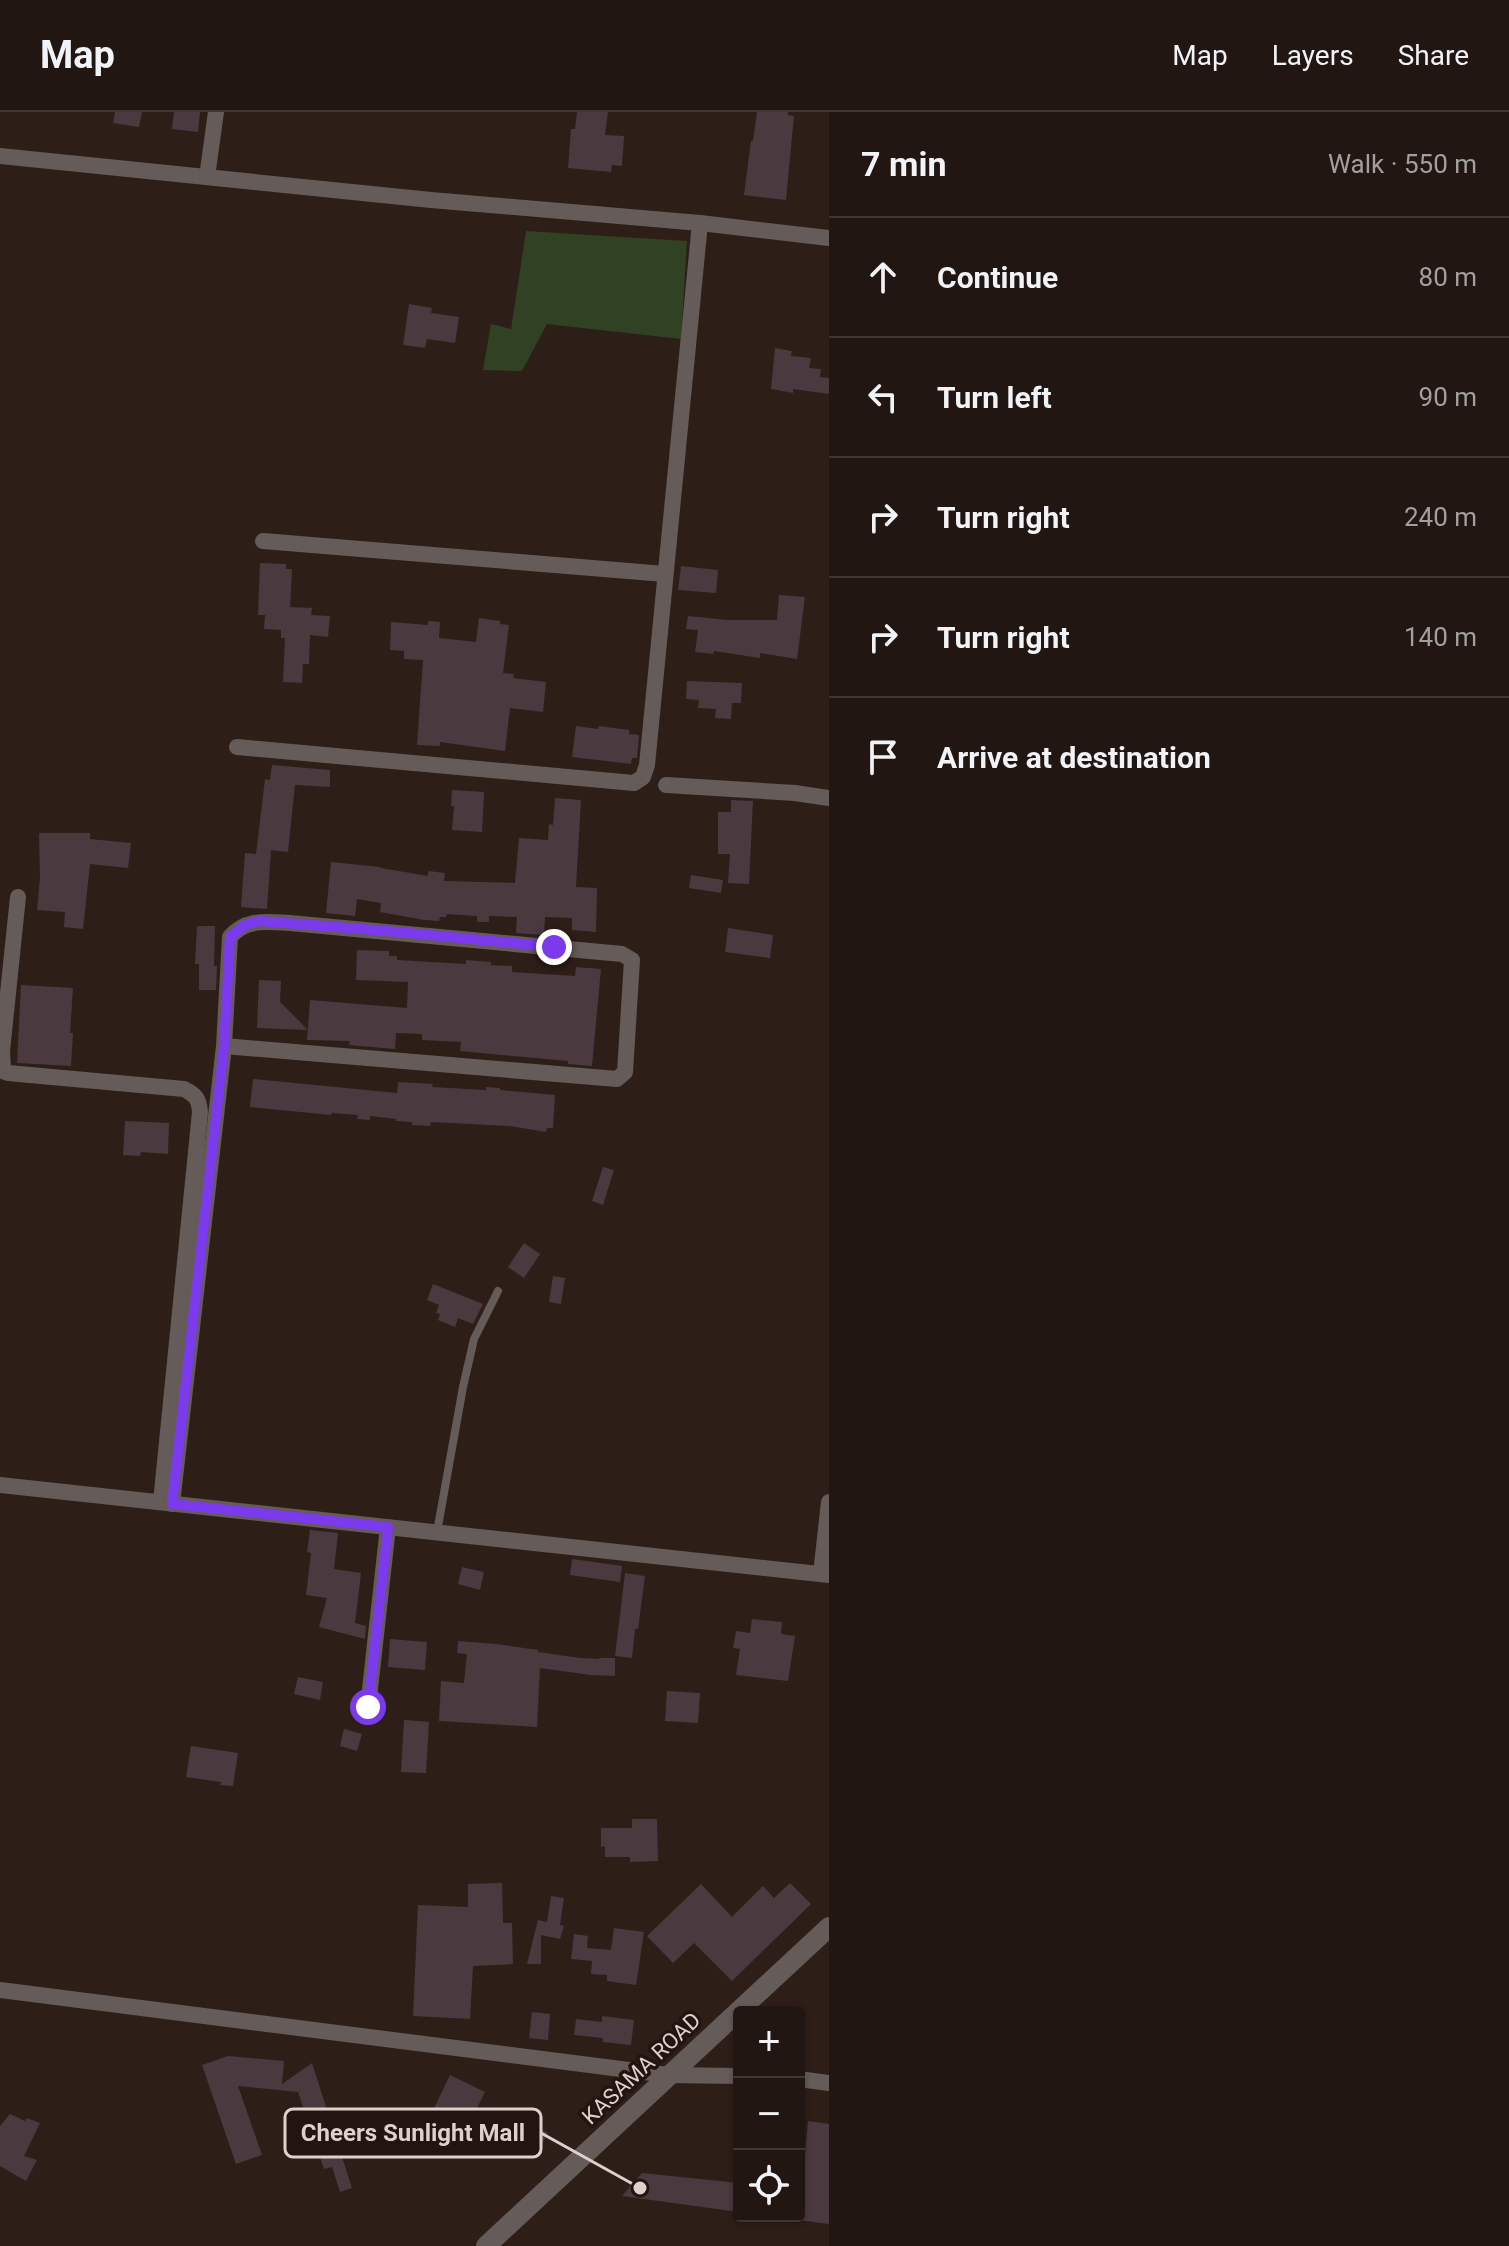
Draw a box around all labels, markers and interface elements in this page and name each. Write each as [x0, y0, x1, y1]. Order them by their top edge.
text: Map [40, 33, 115, 77]
text: Map [1172, 39, 1228, 72]
text: Layers [1272, 39, 1354, 72]
text: Share [1398, 39, 1469, 72]
text: 7 min [861, 144, 946, 184]
text: Walk · 550 m [1328, 149, 1477, 179]
icon: ahead [861, 255, 905, 299]
text: Continue [937, 260, 1058, 295]
text: 80 m [1419, 262, 1477, 292]
icon: left [861, 375, 905, 419]
text: Turn left [937, 380, 1052, 415]
text: 90 m [1419, 382, 1477, 412]
icon: right [861, 495, 905, 539]
text: Turn right [937, 500, 1070, 535]
text: 240 m [1404, 502, 1477, 532]
icon: right [861, 615, 905, 659]
text: Turn right [937, 620, 1070, 655]
text: 140 m [1404, 622, 1477, 652]
icon: arrive [861, 735, 905, 779]
text: Arrive at destination [937, 740, 1211, 775]
route end [536, 929, 572, 965]
route start [350, 1689, 386, 1725]
map controls [733, 2006, 805, 2222]
button: + [733, 2006, 805, 2078]
street label: KASAMA ROAD [577, 2007, 705, 2129]
button: − [733, 2078, 805, 2150]
callout: Cheers Sunlight Mall [285, 2109, 541, 2157]
text: Cheers Sunlight Mall [301, 2119, 525, 2147]
button: locate [733, 2150, 805, 2222]

